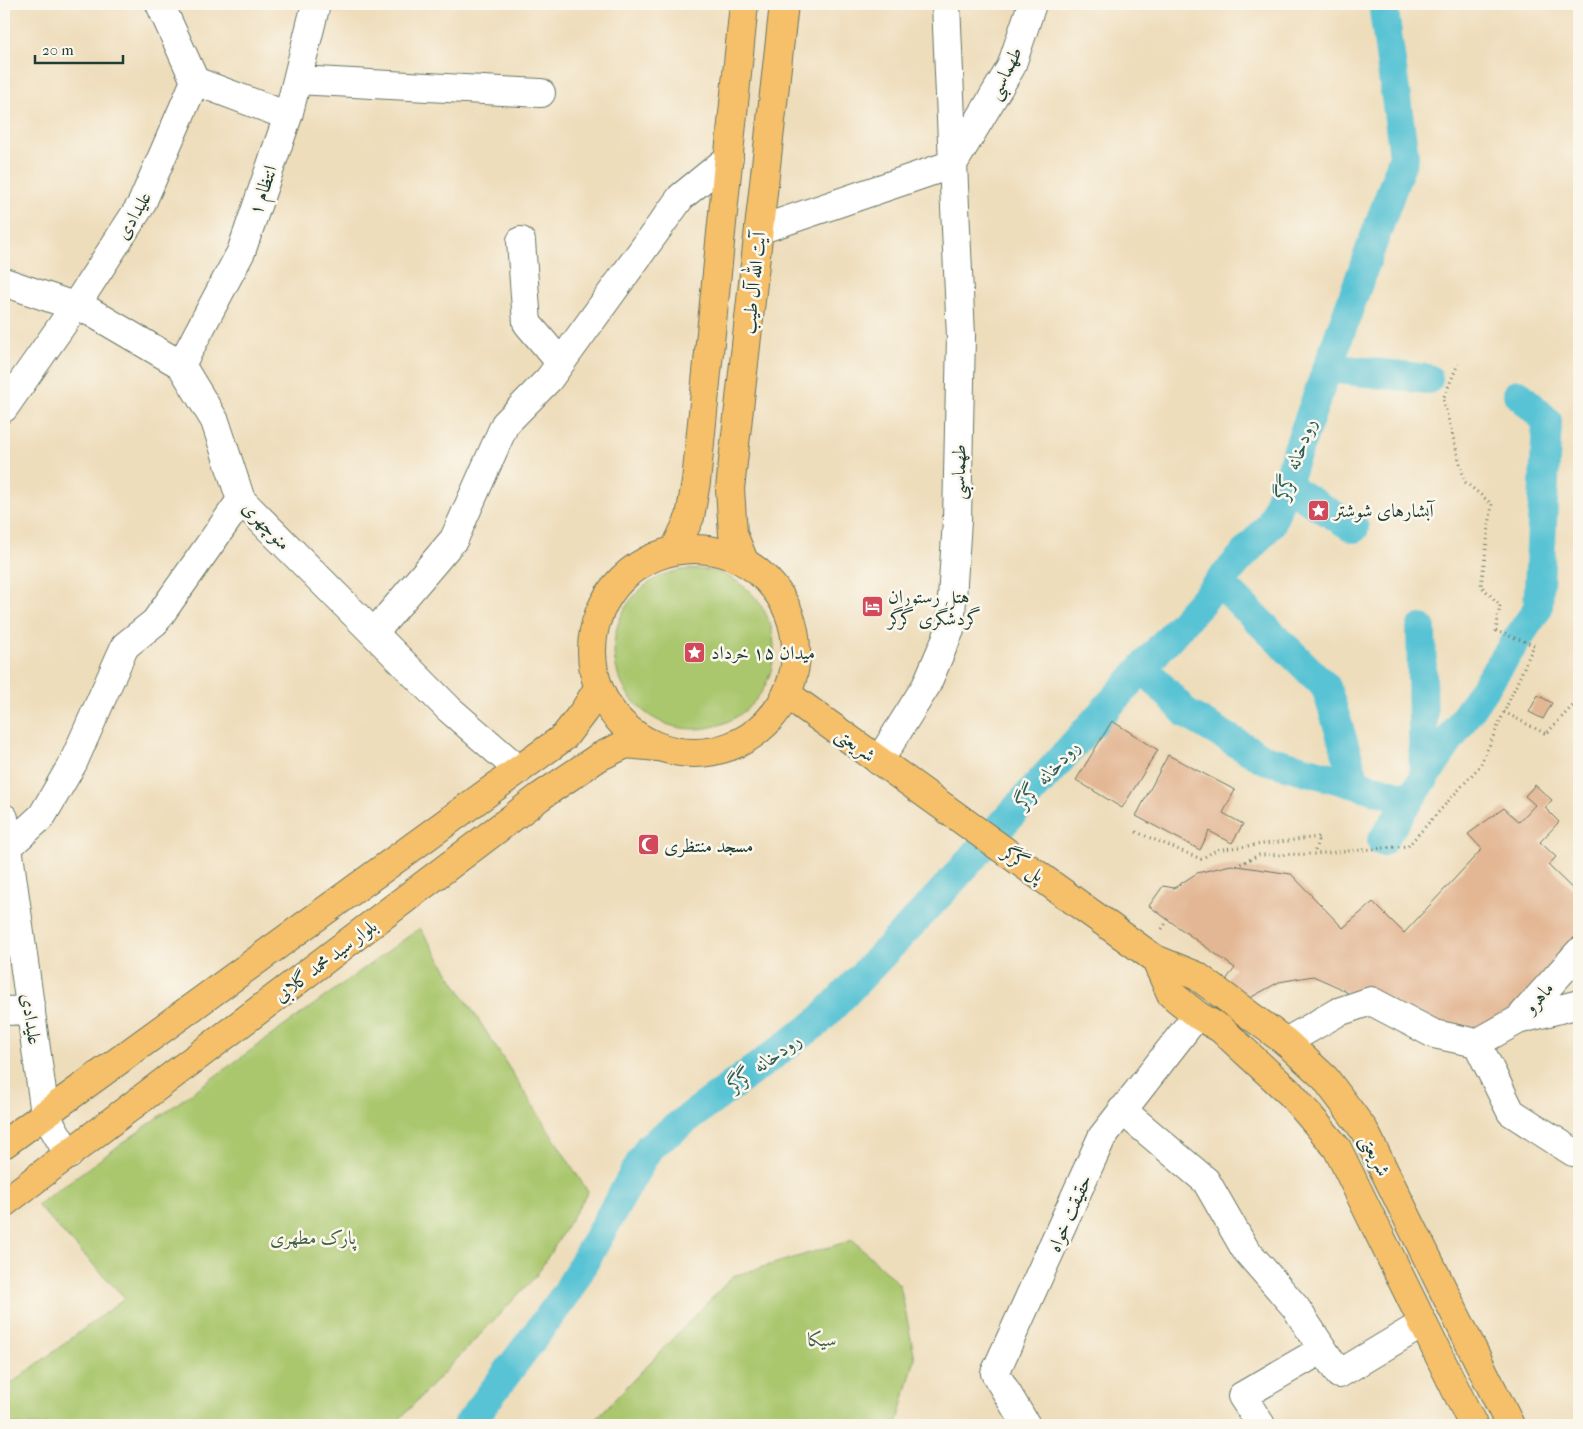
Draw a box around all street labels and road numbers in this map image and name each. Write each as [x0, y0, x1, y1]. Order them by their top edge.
street label: طهماسبی [983, 43, 1031, 105]
street label: انتظام ۱ [244, 163, 286, 220]
street label: علیدادی [111, 188, 156, 243]
street label: آیت الله آل طیب [734, 229, 771, 335]
street label: طهماسبی [948, 444, 974, 500]
street label: منوچهری [237, 497, 295, 555]
street label: شریعتی [830, 723, 880, 768]
street label: پل گرگر [995, 838, 1051, 889]
street label: بلوار سید محمد گلابی [269, 914, 383, 1009]
street label: ماهرو [1518, 978, 1559, 1020]
street label: علیدادی [17, 992, 46, 1046]
street label: شریعتی [1354, 1131, 1395, 1181]
street label: حقیقت خواه [1043, 1171, 1098, 1256]

